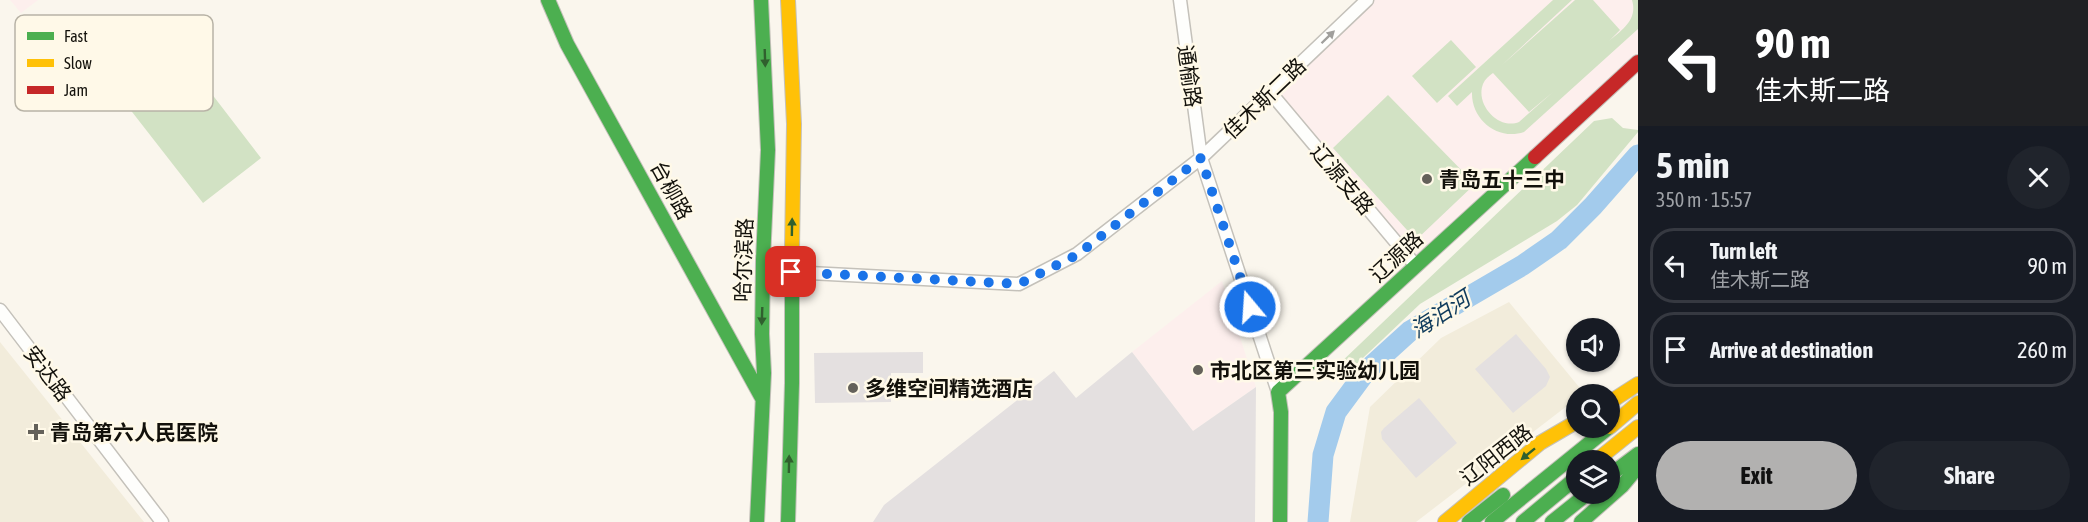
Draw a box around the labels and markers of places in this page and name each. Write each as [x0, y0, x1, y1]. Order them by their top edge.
place label: 青岛五十三中 [1439, 167, 1565, 191]
marker: 青岛五十三中 [1420, 172, 1434, 186]
pin [765, 246, 816, 297]
place label: 市北区第三实验幼儿园 [1210, 358, 1420, 382]
marker: 市北区第三实验幼儿园 [1191, 363, 1205, 377]
place label: 多维空间精选酒店 [865, 376, 1033, 400]
marker: 多维空间精选酒店 [846, 381, 860, 395]
place label: 青岛第六人民医院 [50, 420, 218, 444]
marker: 青岛第六人民医院 [27, 423, 45, 441]

